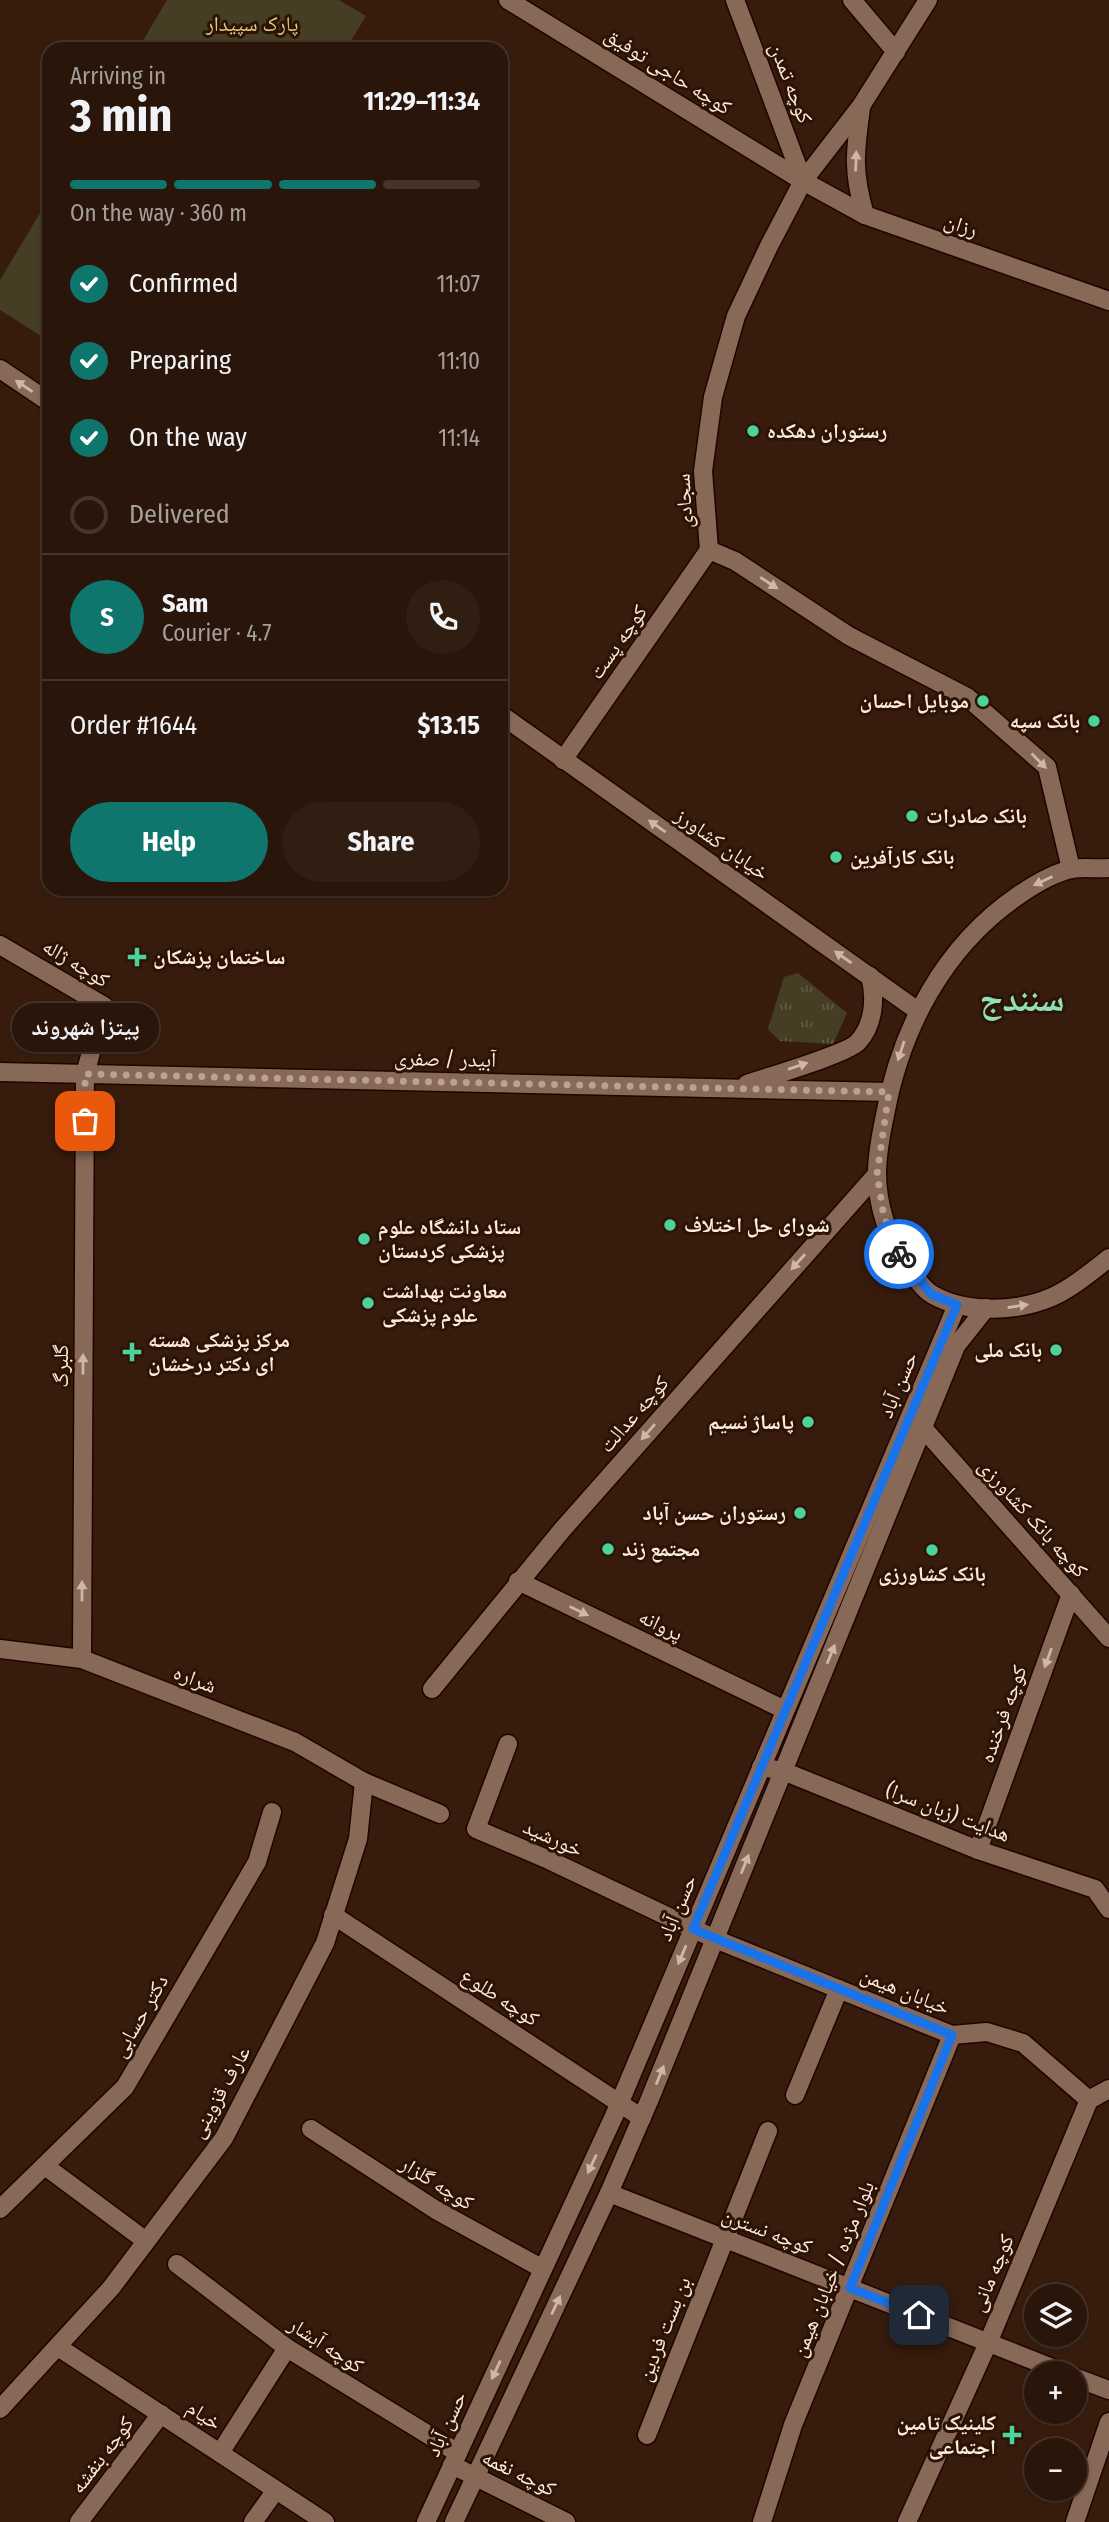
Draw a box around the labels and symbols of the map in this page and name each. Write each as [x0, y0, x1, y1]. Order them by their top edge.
park label: پارک سپیدار [205, 11, 298, 37]
street label: کوچه حاجی توفیق [600, 22, 736, 120]
street label: کوچه تمدن [764, 39, 818, 127]
one-way arrow [850, 150, 861, 172]
street label: رزان [941, 207, 981, 243]
one-way arrow [15, 380, 34, 393]
place label: رستوران دهکده [767, 418, 887, 444]
marker: رستوران دهکده [745, 423, 761, 439]
street label: سجادی [670, 473, 698, 529]
one-way arrow [760, 576, 778, 590]
street label: کوچه پست [583, 600, 653, 684]
place label: موبایل احسان [860, 688, 969, 714]
marker: موبایل احسان [975, 693, 991, 709]
place label: بانک سپه [1010, 708, 1080, 734]
marker: بانک سپه [1086, 713, 1102, 729]
one-way arrow [1030, 753, 1047, 770]
street label: خیابان کشاورز [669, 802, 774, 886]
place label: بانک صادرات [926, 803, 1027, 829]
marker: بانک صادرات [904, 808, 920, 824]
one-way arrow [648, 819, 666, 833]
place label: بانک کارآفرین [850, 844, 954, 870]
marker: بانک کارآفرین [828, 849, 844, 865]
one-way arrow [1033, 875, 1053, 887]
street label: کوچه ژاله [38, 933, 114, 993]
place label: ساختمان پزشکان [153, 944, 285, 970]
marker: ساختمان پزشکان [127, 947, 147, 967]
one-way arrow [834, 950, 852, 964]
district label: سنندج [980, 978, 1064, 1021]
callout: پیتزا شهروند [11, 1002, 158, 1051]
one-way arrow [895, 1041, 906, 1062]
street label: آبیدر / صفری [394, 1045, 497, 1073]
one-way arrow [788, 1060, 809, 1071]
pin [55, 1091, 115, 1151]
place label: شورای حل اختلاف [684, 1212, 830, 1238]
place label: ستاد دانشگاه علوم پزشکی کردستان [378, 1214, 521, 1264]
marker: شورای حل اختلاف [662, 1217, 678, 1233]
courier [864, 1219, 934, 1289]
marker: ستاد دانشگاه علوم پزشکی کردستان [356, 1231, 372, 1247]
one-way arrow [790, 1253, 806, 1271]
place label: معاونت بهداشت علوم پزشکی [382, 1278, 507, 1329]
marker: معاونت بهداشت علوم پزشکی [360, 1295, 376, 1311]
one-way arrow [1007, 1300, 1029, 1311]
place label: مرکز پزشکی هسته ای دکتر درخشان [148, 1327, 290, 1377]
place label: بانک ملی [974, 1337, 1042, 1363]
marker: مرکز پزشکی هسته ای دکتر درخشان [122, 1342, 142, 1362]
marker: بانک ملی [1048, 1342, 1064, 1358]
street label: گلبرگ [48, 1344, 74, 1388]
street label: حسن آباد [872, 1348, 924, 1422]
one-way arrow [77, 1352, 89, 1374]
street label: کوچه عدالت [594, 1370, 675, 1458]
place label: پاساژ نسیم [708, 1409, 794, 1436]
marker: پاساژ نسیم [800, 1414, 816, 1430]
one-way arrow [641, 1424, 656, 1441]
street label: کوچه بانک کشاورزی [973, 1453, 1094, 1583]
place label: رستوران حسن آباد [643, 1500, 786, 1526]
marker: رستوران حسن آباد [792, 1505, 808, 1521]
place label: مجتمع زند [622, 1536, 700, 1563]
marker: مجتمع زند [600, 1541, 616, 1557]
marker: بانک کشاورزی [924, 1542, 940, 1558]
place label: بانک کشاورزی [878, 1561, 986, 1587]
one-way arrow [76, 1580, 88, 1602]
street label: پروانه [635, 1603, 687, 1647]
one-way arrow [569, 1605, 589, 1617]
one-way arrow [826, 1643, 837, 1664]
one-way arrow [1042, 1648, 1053, 1669]
street label: شراره [170, 1659, 220, 1699]
street label: کوچه فرخنده [973, 1662, 1033, 1766]
street label: هدایت (زبان سرا) [882, 1776, 1014, 1848]
street label: خورشید [519, 1813, 587, 1863]
one-way arrow [740, 1854, 751, 1875]
street label: حسن آباد [651, 1871, 703, 1945]
one-way arrow [676, 1944, 687, 1965]
street label: خیابان هیمن [857, 1961, 953, 2021]
street label: کوچه طلوع [456, 1962, 544, 2032]
street label: دکتر حسابی [106, 1970, 174, 2062]
street label: عارف قزوینی [184, 2041, 256, 2143]
one-way arrow [654, 2065, 665, 2086]
street label: کوچه گلزار [395, 2150, 479, 2216]
one-way arrow [586, 2153, 597, 2174]
street label: بلوار مژده / خیابان هیمن [786, 2177, 880, 2361]
street label: کوچه نسترن [718, 2202, 816, 2260]
street label: کوچه مانی [964, 2230, 1020, 2316]
street label: بن بست فردین [631, 2273, 697, 2385]
pin [889, 2285, 949, 2345]
one-way arrow [550, 2295, 562, 2315]
street label: کوچه آبشار [283, 2311, 369, 2379]
one-way arrow [491, 2360, 502, 2380]
street label: حسن آباد [420, 2387, 472, 2461]
street label: خیام [181, 2394, 226, 2437]
place label: کلینیک تامین اجتماعی [896, 2410, 996, 2460]
street label: کوچه بنفشه [65, 2411, 140, 2499]
marker: کلینیک تامین اجتماعی [1002, 2425, 1022, 2445]
street label: کوچه نغمه [478, 2444, 560, 2502]

